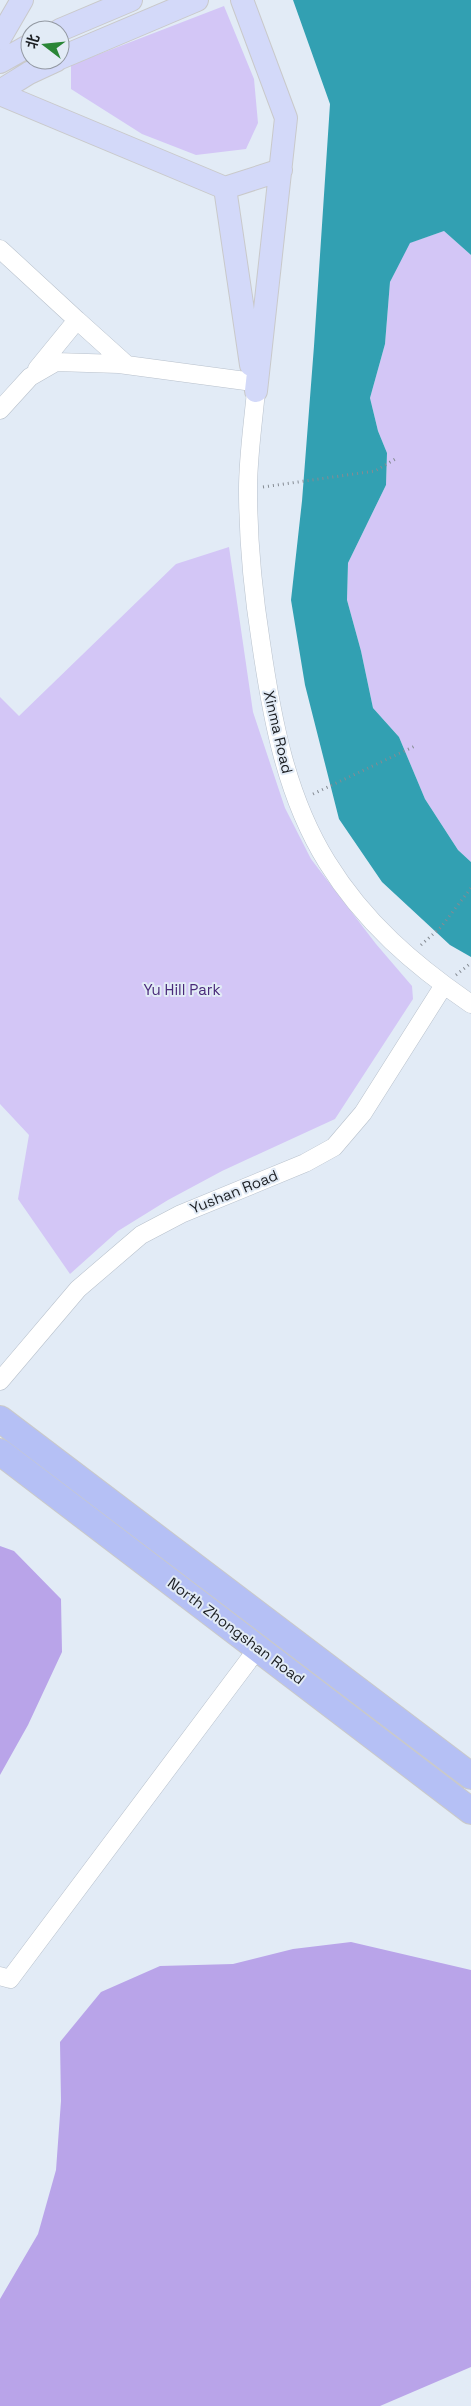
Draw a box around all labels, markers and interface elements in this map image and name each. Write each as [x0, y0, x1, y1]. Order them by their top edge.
north arrow [20, 20, 70, 70]
text: 北 [22, 32, 43, 51]
street label: Xinma Road [260, 689, 297, 775]
park label: Yu Hill Park [144, 980, 220, 999]
street label: Yushan Road [187, 1165, 280, 1218]
street label: North Zhongshan Road [164, 1573, 308, 1688]

